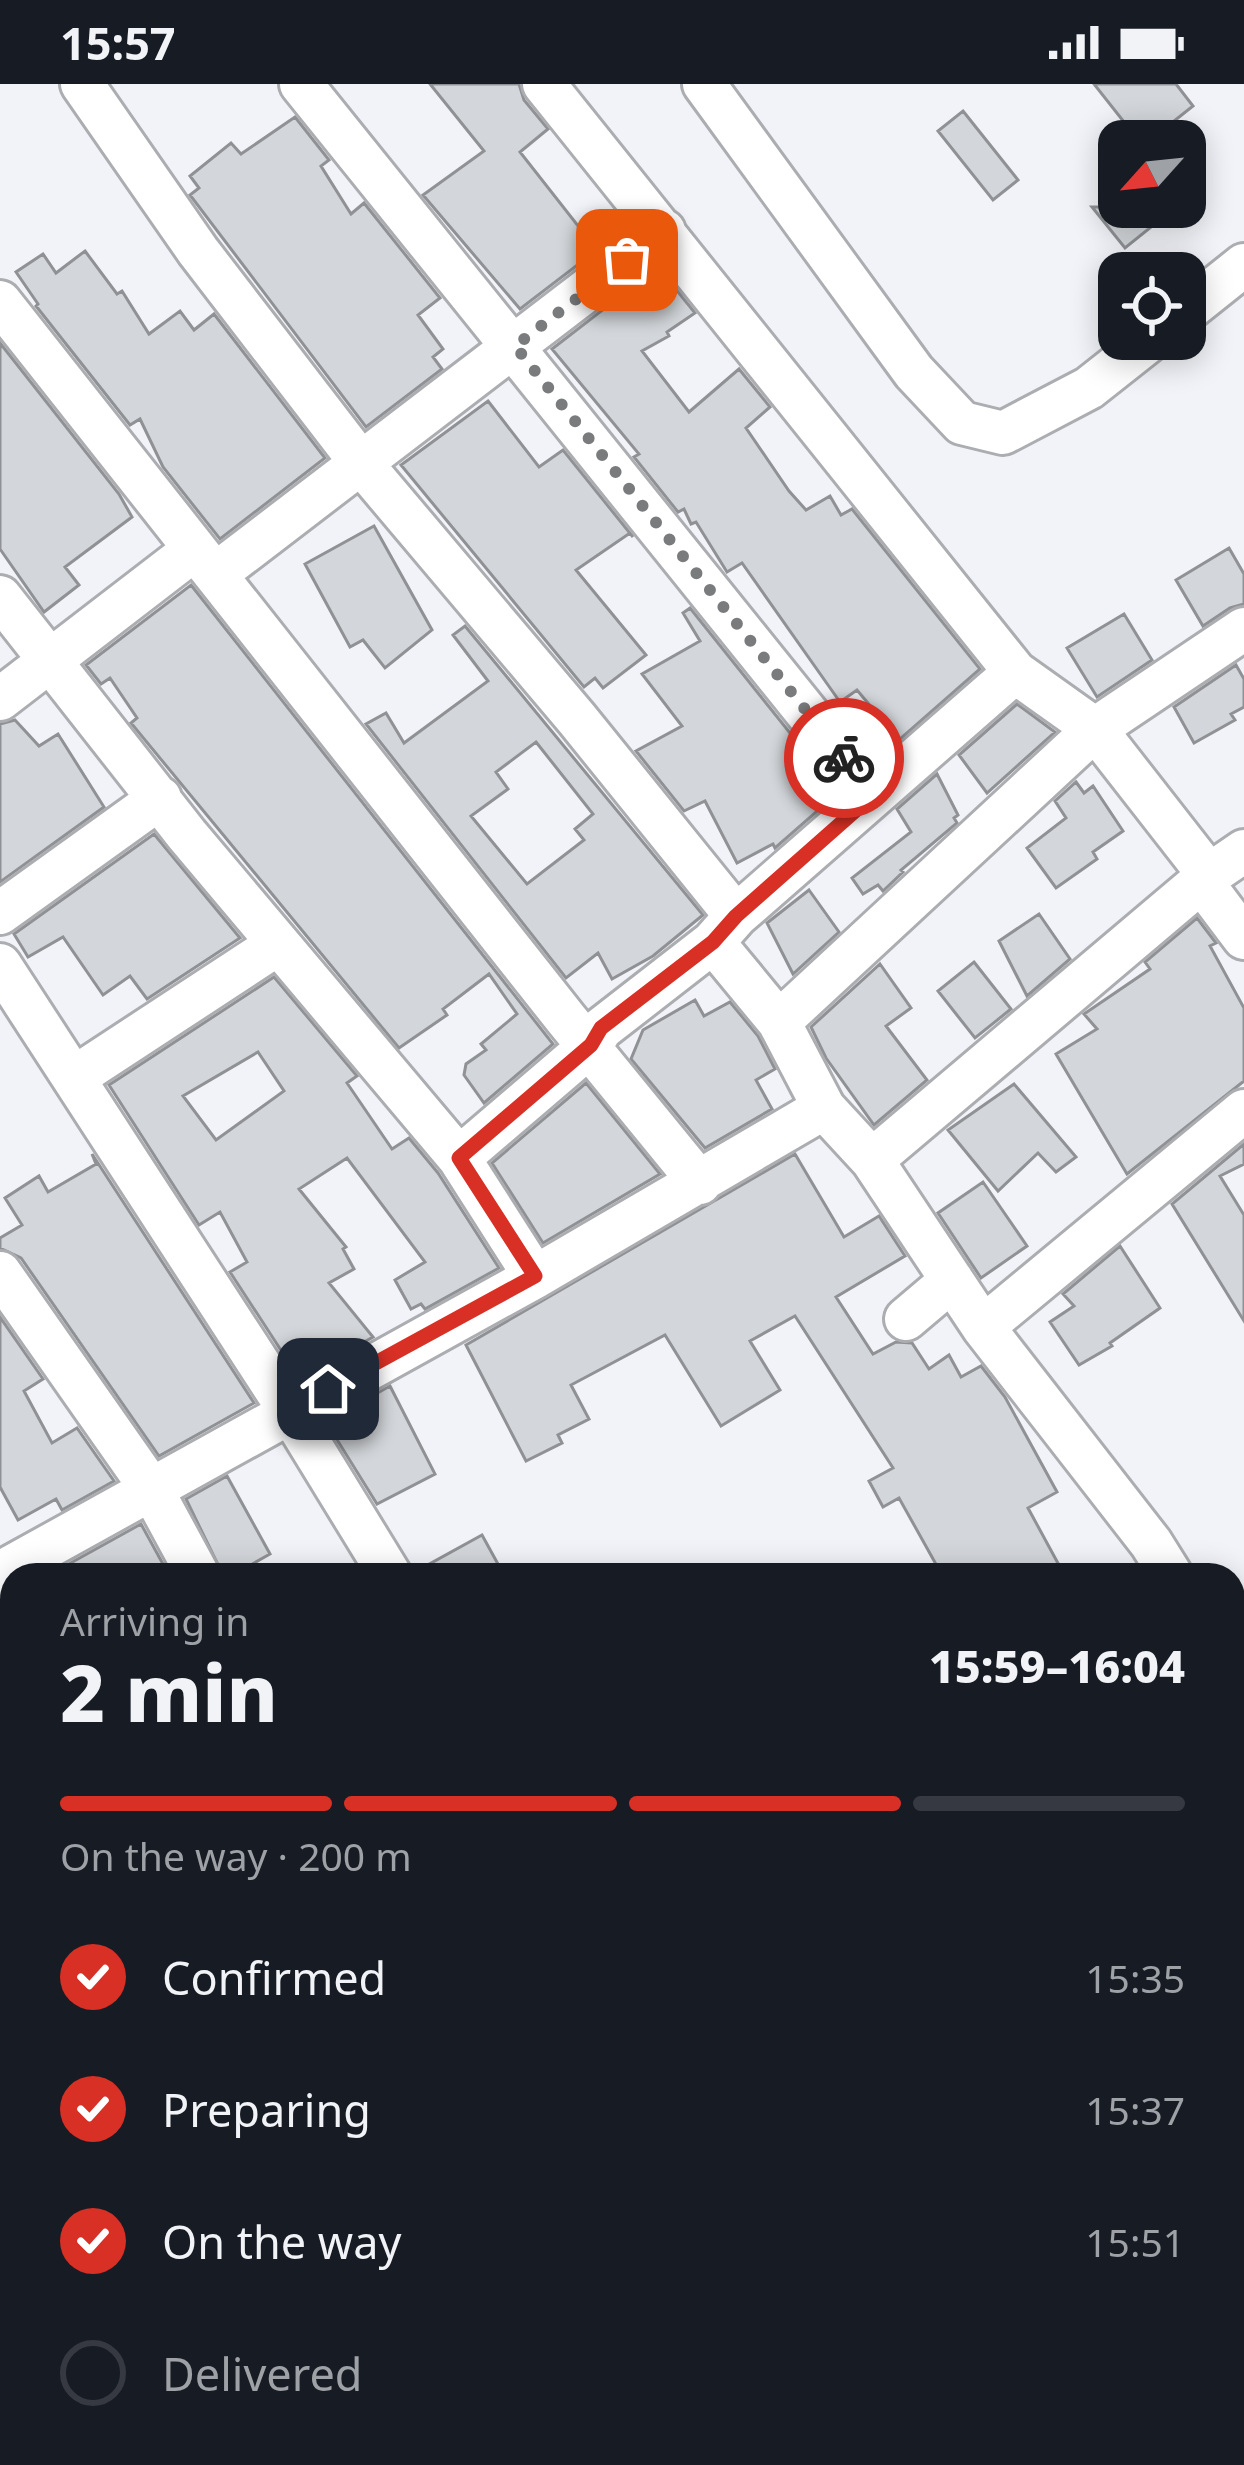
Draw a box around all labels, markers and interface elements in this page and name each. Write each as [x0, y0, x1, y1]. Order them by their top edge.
text: 15:57 [60, 12, 176, 73]
north arrow [1098, 120, 1206, 228]
map controls [1098, 120, 1206, 360]
pin [576, 209, 678, 311]
icon: bag [594, 227, 660, 293]
button: locate [1098, 252, 1206, 360]
courier [784, 698, 904, 818]
icon: bike [811, 725, 877, 791]
pin [277, 1338, 379, 1440]
icon: home [295, 1356, 361, 1422]
text: Arriving in [60, 1594, 249, 1647]
text: 15:59–16:04 [929, 1635, 1185, 1696]
text: 2 min [60, 1639, 278, 1745]
text: On the way · 200 m [60, 1829, 412, 1882]
icon: check [60, 1944, 126, 2010]
text: Confirmed [162, 1947, 386, 2008]
text: 15:35 [1085, 1951, 1185, 2004]
icon: check [60, 2076, 126, 2142]
text: Preparing [162, 2079, 371, 2140]
text: 15:37 [1085, 2083, 1185, 2136]
icon: check [60, 2208, 126, 2274]
text: On the way [162, 2211, 401, 2272]
text: 15:51 [1085, 2215, 1185, 2268]
text: Delivered [162, 2343, 362, 2404]

